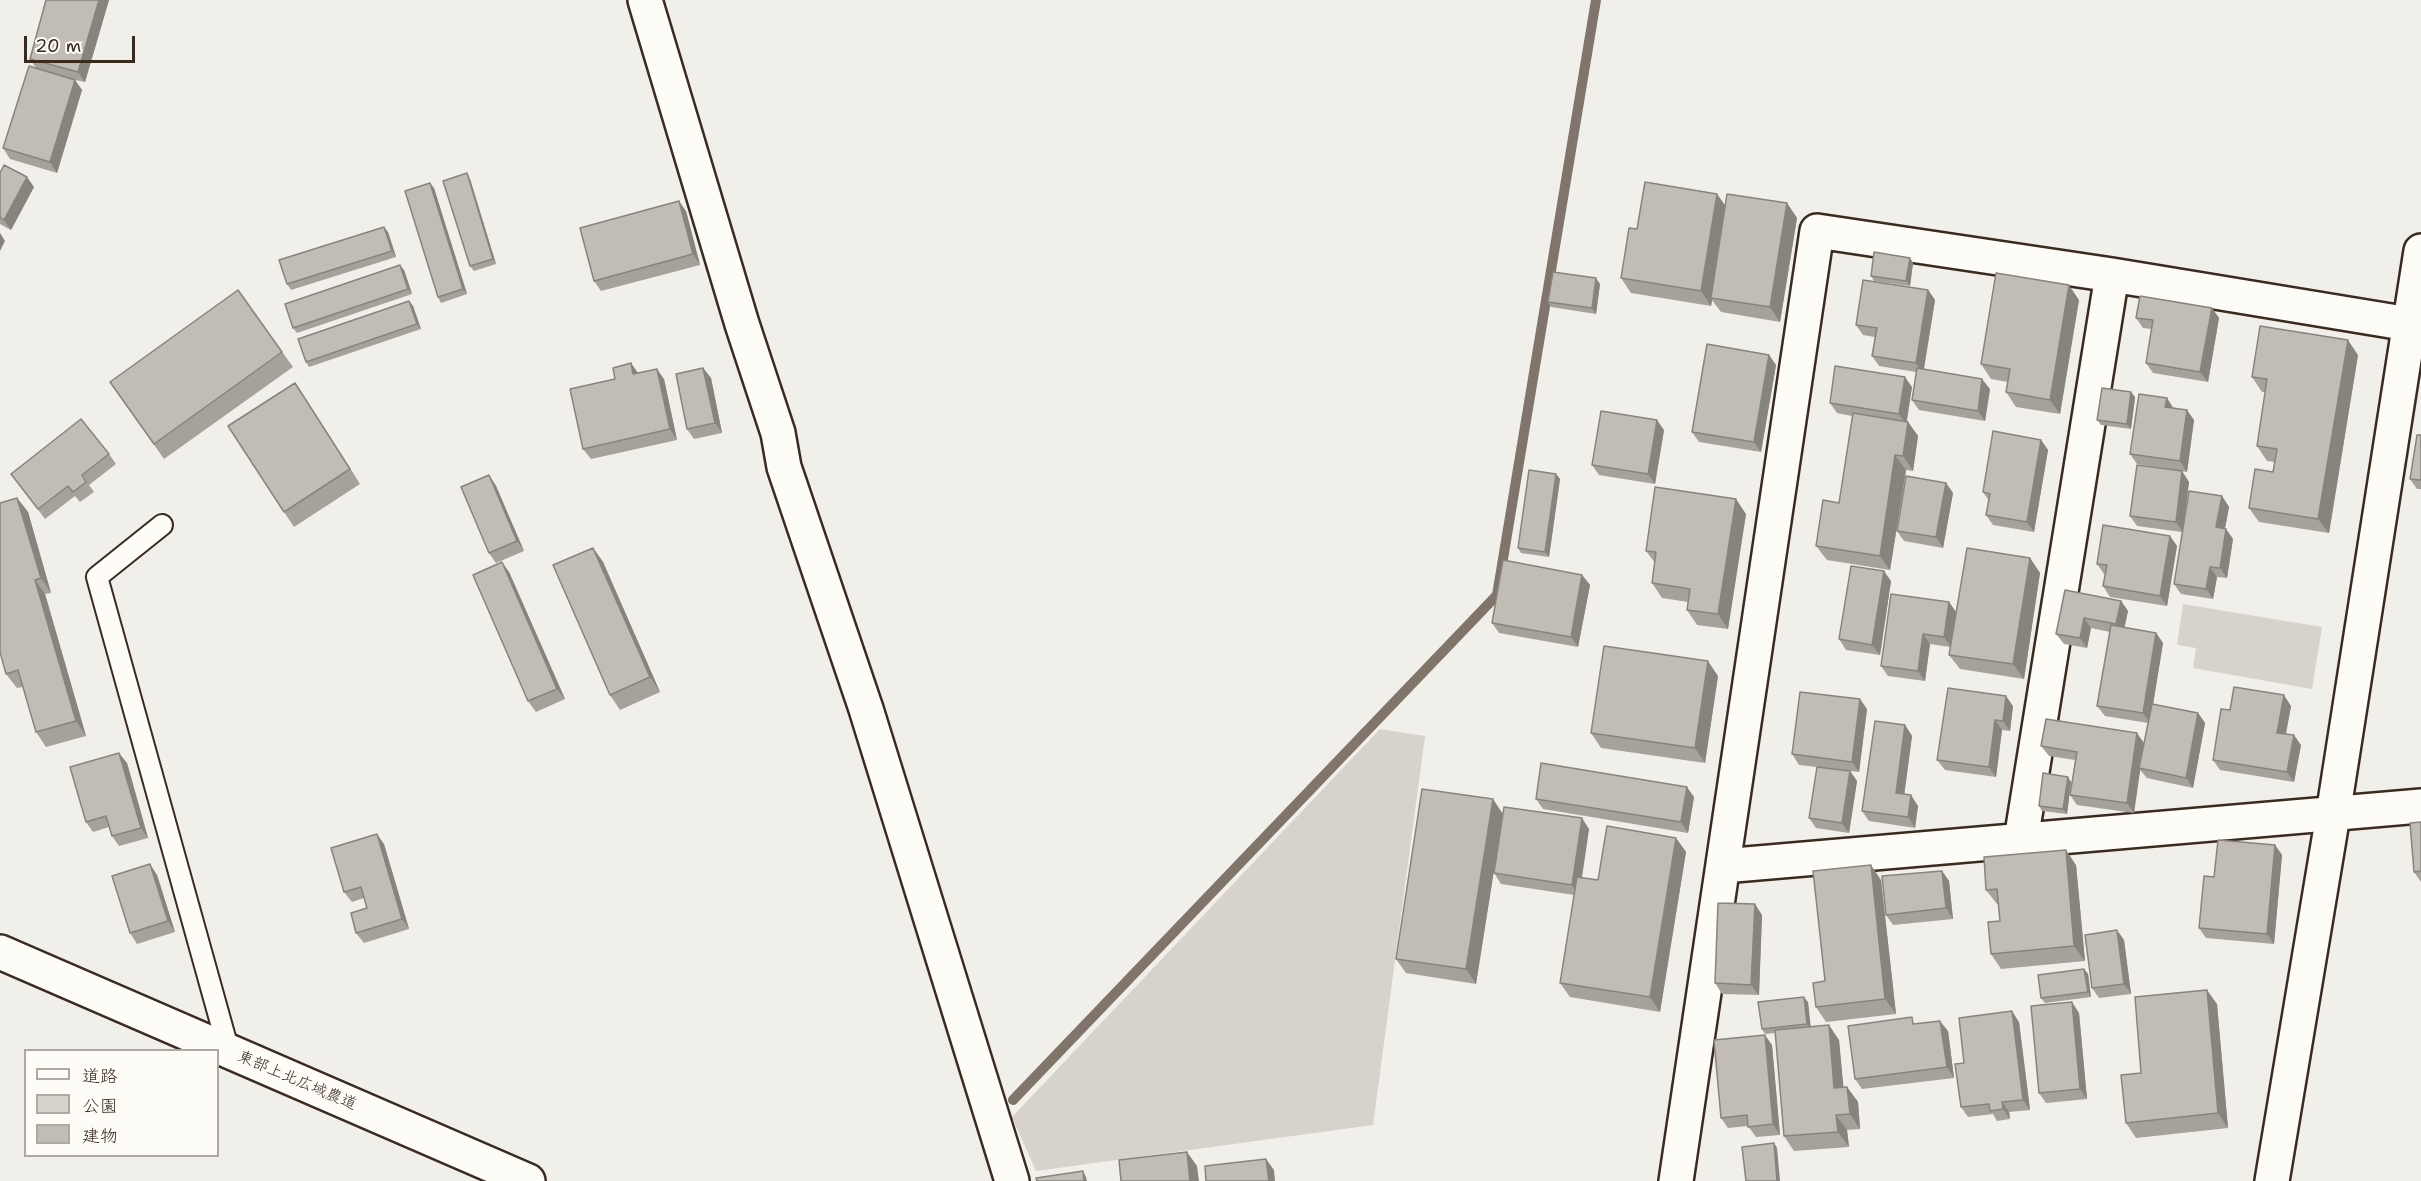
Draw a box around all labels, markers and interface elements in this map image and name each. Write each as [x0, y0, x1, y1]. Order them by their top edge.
scale bar [27, 24, 138, 62]
text: 20 m [35, 34, 81, 58]
street label: 東部上北広域農道 [234, 1047, 360, 1115]
legend [24, 1049, 219, 1157]
text: 道路 [82, 1064, 118, 1088]
text: 公園 [82, 1094, 118, 1118]
text: 建物 [82, 1124, 118, 1148]

